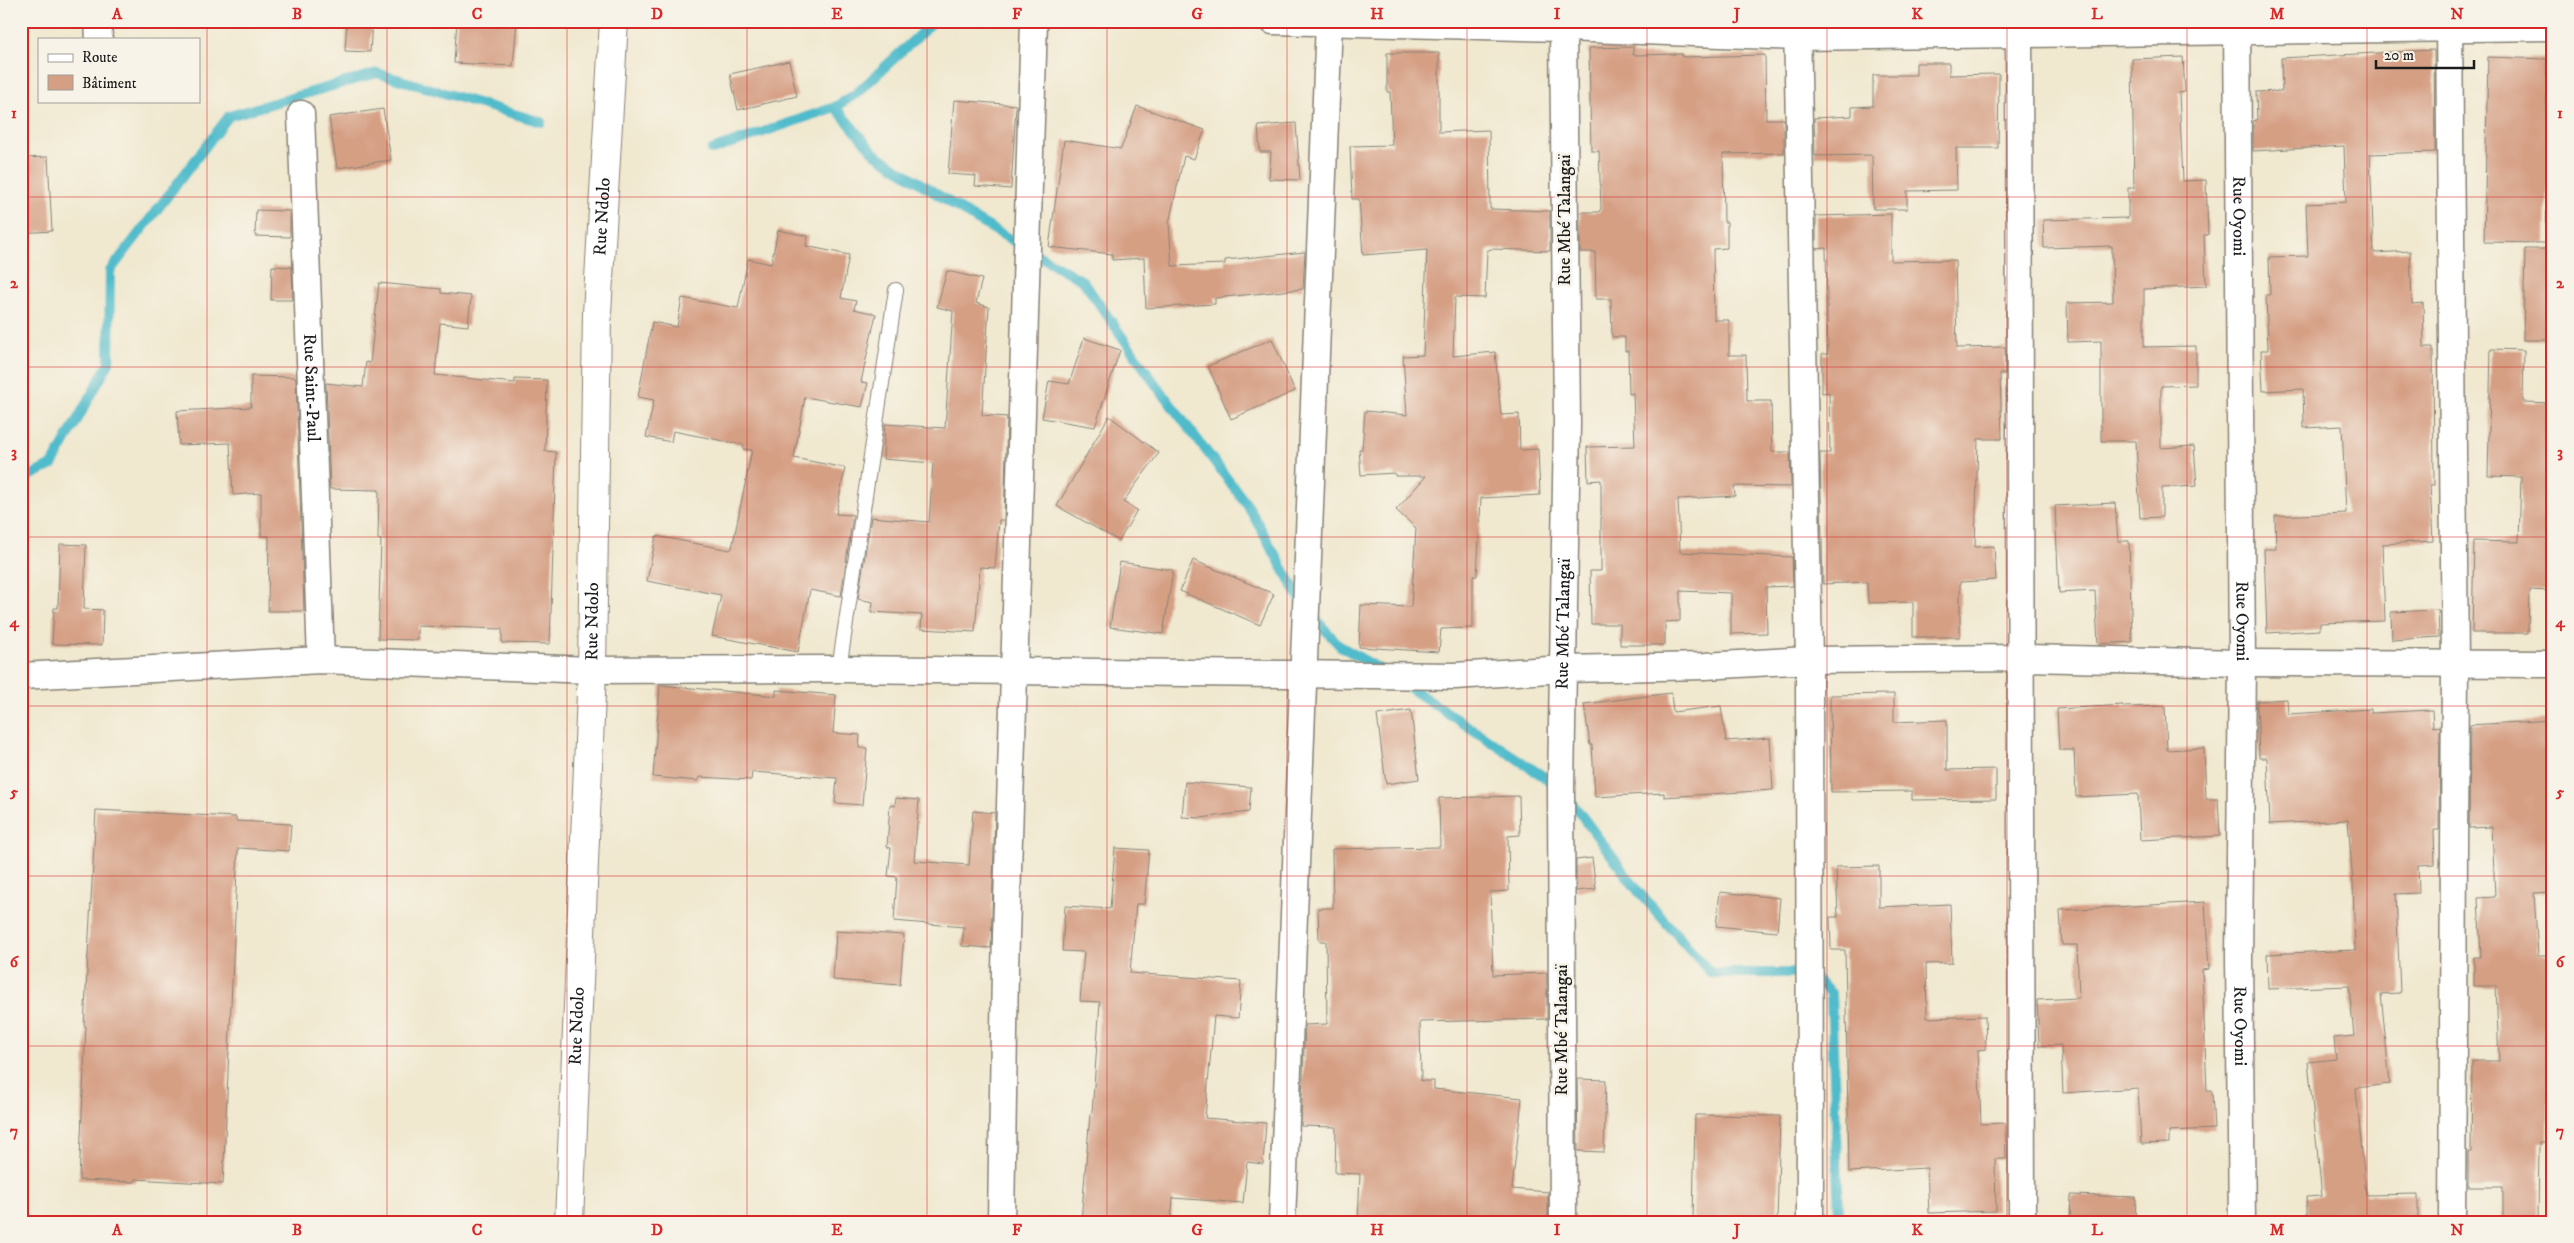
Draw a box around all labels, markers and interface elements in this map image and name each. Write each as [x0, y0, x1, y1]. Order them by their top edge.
text: A [111, 4, 123, 24]
text: B [292, 4, 302, 24]
text: C [472, 4, 482, 24]
text: D [651, 4, 663, 24]
text: E [831, 4, 843, 24]
text: F [1012, 4, 1022, 24]
text: G [1191, 4, 1203, 24]
text: H [1370, 4, 1384, 24]
text: I [1554, 4, 1561, 24]
text: J [1732, 4, 1741, 24]
text: K [1911, 4, 1923, 24]
text: L [2091, 4, 2103, 24]
text: M [2270, 4, 2285, 24]
text: N [2450, 4, 2464, 24]
legend [38, 38, 200, 102]
scale bar [2376, 38, 2474, 70]
text: 20 m [2384, 46, 2414, 65]
text: Route [82, 48, 117, 67]
text: Bâtiment [82, 74, 137, 93]
text: 1 [11, 103, 17, 123]
text: 1 [2557, 103, 2563, 123]
street label: Rue Mbé Talangaï [1554, 154, 1576, 286]
street label: Rue Oyomi [2227, 176, 2250, 256]
street label: Rue Ndolo [589, 177, 616, 256]
text: 2 [10, 273, 19, 293]
text: 2 [2556, 273, 2565, 293]
street label: Rue Saint-Paul [298, 333, 324, 443]
text: 3 [11, 442, 17, 462]
text: 3 [2557, 442, 2563, 462]
street label: Rue Mbé Talangaï [1552, 558, 1576, 690]
street label: Rue Oyomi [2230, 581, 2253, 661]
street label: Rue Ndolo [581, 582, 604, 661]
text: 4 [8, 612, 19, 632]
text: 4 [2554, 612, 2565, 632]
text: 5 [9, 782, 18, 802]
text: 5 [2555, 782, 2564, 802]
text: 6 [10, 952, 20, 972]
text: 6 [2556, 952, 2566, 972]
street label: Rue Mbé Talangaï [1551, 964, 1573, 1096]
street label: Rue Ndolo [565, 986, 590, 1066]
street label: Rue Oyomi [2228, 986, 2251, 1066]
text: 7 [10, 1121, 18, 1141]
text: 7 [2556, 1121, 2564, 1141]
text: A [111, 1220, 123, 1240]
text: B [292, 1220, 302, 1240]
text: C [472, 1220, 482, 1240]
text: D [651, 1220, 663, 1240]
text: E [831, 1220, 843, 1240]
text: F [1012, 1220, 1022, 1240]
text: G [1191, 1220, 1203, 1240]
text: H [1370, 1220, 1384, 1240]
text: I [1554, 1220, 1561, 1240]
text: J [1732, 1220, 1741, 1240]
text: K [1911, 1220, 1923, 1240]
text: L [2091, 1220, 2103, 1240]
text: M [2270, 1220, 2285, 1240]
text: N [2450, 1220, 2464, 1240]

